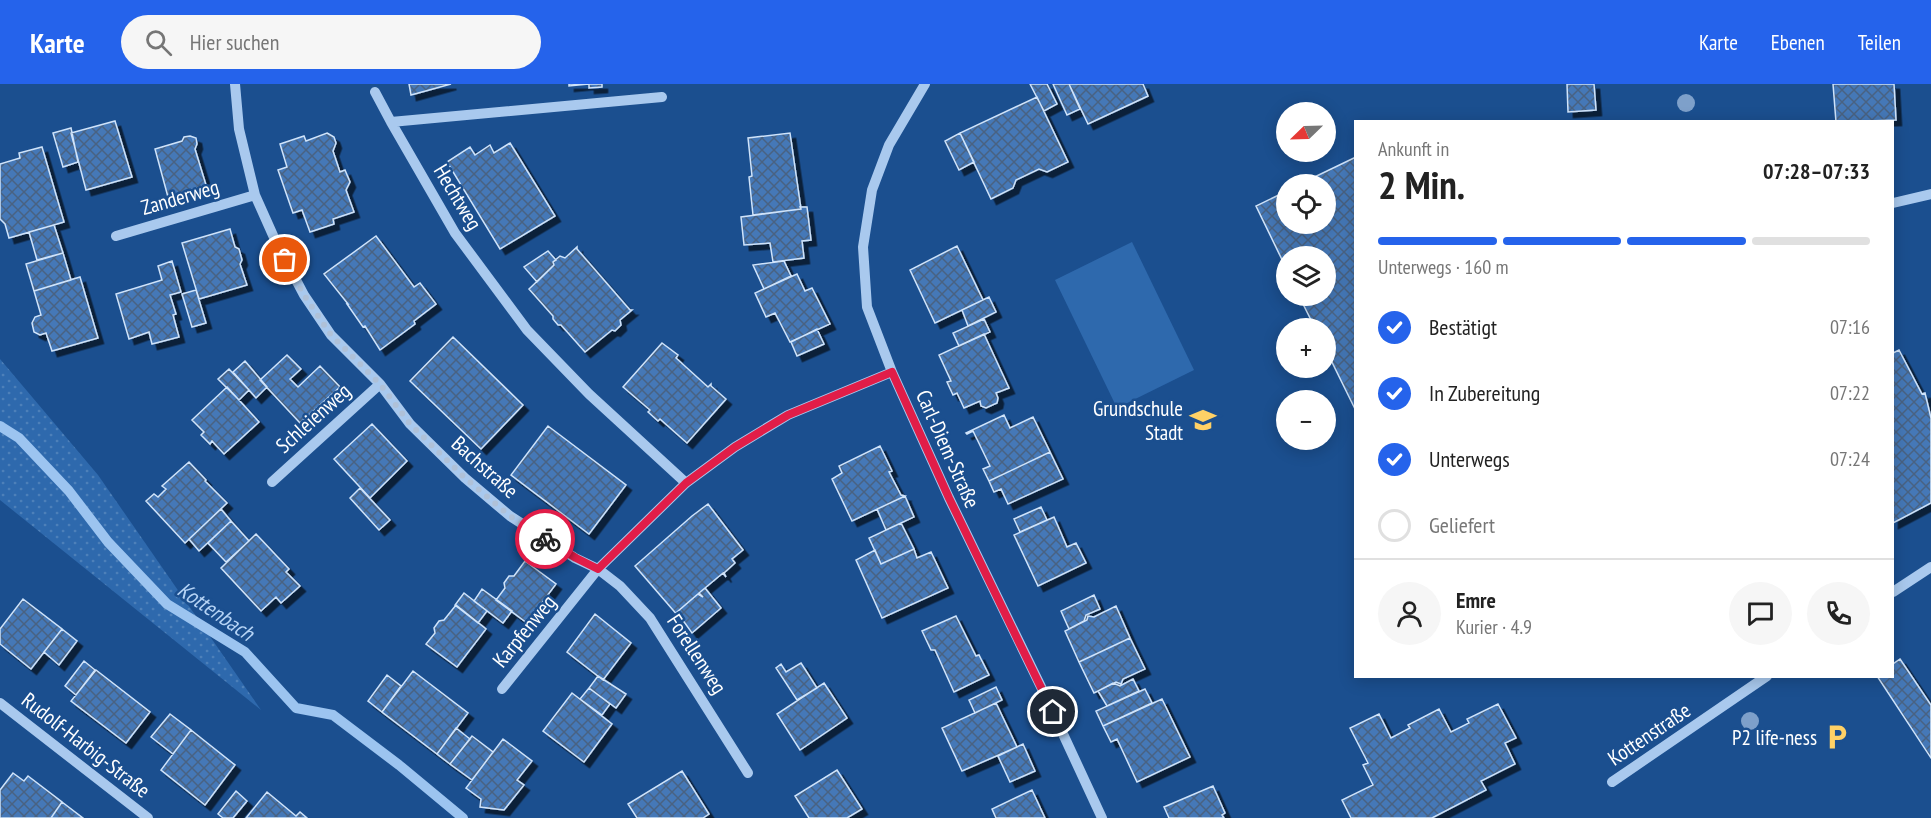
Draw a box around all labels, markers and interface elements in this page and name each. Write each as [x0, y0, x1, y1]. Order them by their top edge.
search box [121, 15, 541, 69]
text: Karte [30, 24, 85, 61]
icon: search [142, 26, 175, 59]
text: Hier suchen [190, 28, 279, 56]
text: Karte [1699, 29, 1738, 56]
text: Ebenen [1771, 29, 1825, 56]
text: Teilen [1858, 29, 1901, 56]
north arrow [1276, 102, 1336, 162]
map controls [1276, 102, 1336, 450]
text: Ankunft in [1378, 136, 1449, 162]
text: 07:28–07:33 [1763, 157, 1870, 185]
street label: Hechtweg [428, 159, 488, 235]
text: 2 Min. [1378, 159, 1465, 210]
street label: Zanderweg [138, 173, 222, 221]
button: locate [1276, 174, 1336, 234]
pin [259, 234, 310, 285]
icon: bag [268, 243, 301, 276]
button: layers [1276, 246, 1336, 306]
text: Unterwegs · 160 m [1378, 254, 1508, 280]
icon: check [1378, 311, 1411, 344]
text: Bestätigt [1429, 313, 1497, 341]
text: 07:16 [1830, 314, 1870, 340]
button: + [1276, 318, 1336, 378]
street label: Schleienweg [270, 377, 356, 459]
icon: check [1378, 377, 1411, 410]
text: In Zubereitung [1429, 379, 1540, 407]
text: 07:22 [1830, 380, 1870, 406]
street label: Carl-Diem-Straße [910, 386, 986, 512]
button: − [1276, 390, 1336, 450]
place label: Grundschule Stadt [1093, 395, 1183, 446]
school or university icon: Grundschule Stadt [1188, 405, 1218, 435]
street label: Bachstraße [446, 430, 524, 504]
icon: check [1378, 443, 1411, 476]
text: Unterwegs [1429, 445, 1510, 473]
text: 07:24 [1830, 446, 1870, 472]
courier [515, 509, 575, 569]
text: Geliefert [1429, 511, 1495, 539]
icon: bike [529, 523, 562, 556]
water label: Kottenbach [173, 575, 261, 647]
button: person [1378, 582, 1441, 645]
button: chat [1729, 582, 1792, 645]
button: phone [1807, 582, 1870, 645]
text: Emre [1456, 586, 1496, 614]
street label: Karpfenweg [486, 589, 562, 673]
street label: Forellenweg [661, 609, 733, 699]
text: Kurier · 4.9 [1456, 614, 1532, 640]
street label: Rudolf-Harbig-Straße [16, 686, 156, 804]
pin [1027, 686, 1078, 737]
icon: home [1036, 695, 1069, 728]
street label: Kottenstraße [1603, 697, 1695, 771]
parking icon: P2 life-ness [1822, 722, 1852, 752]
place label: P2 life-ness [1732, 724, 1817, 751]

